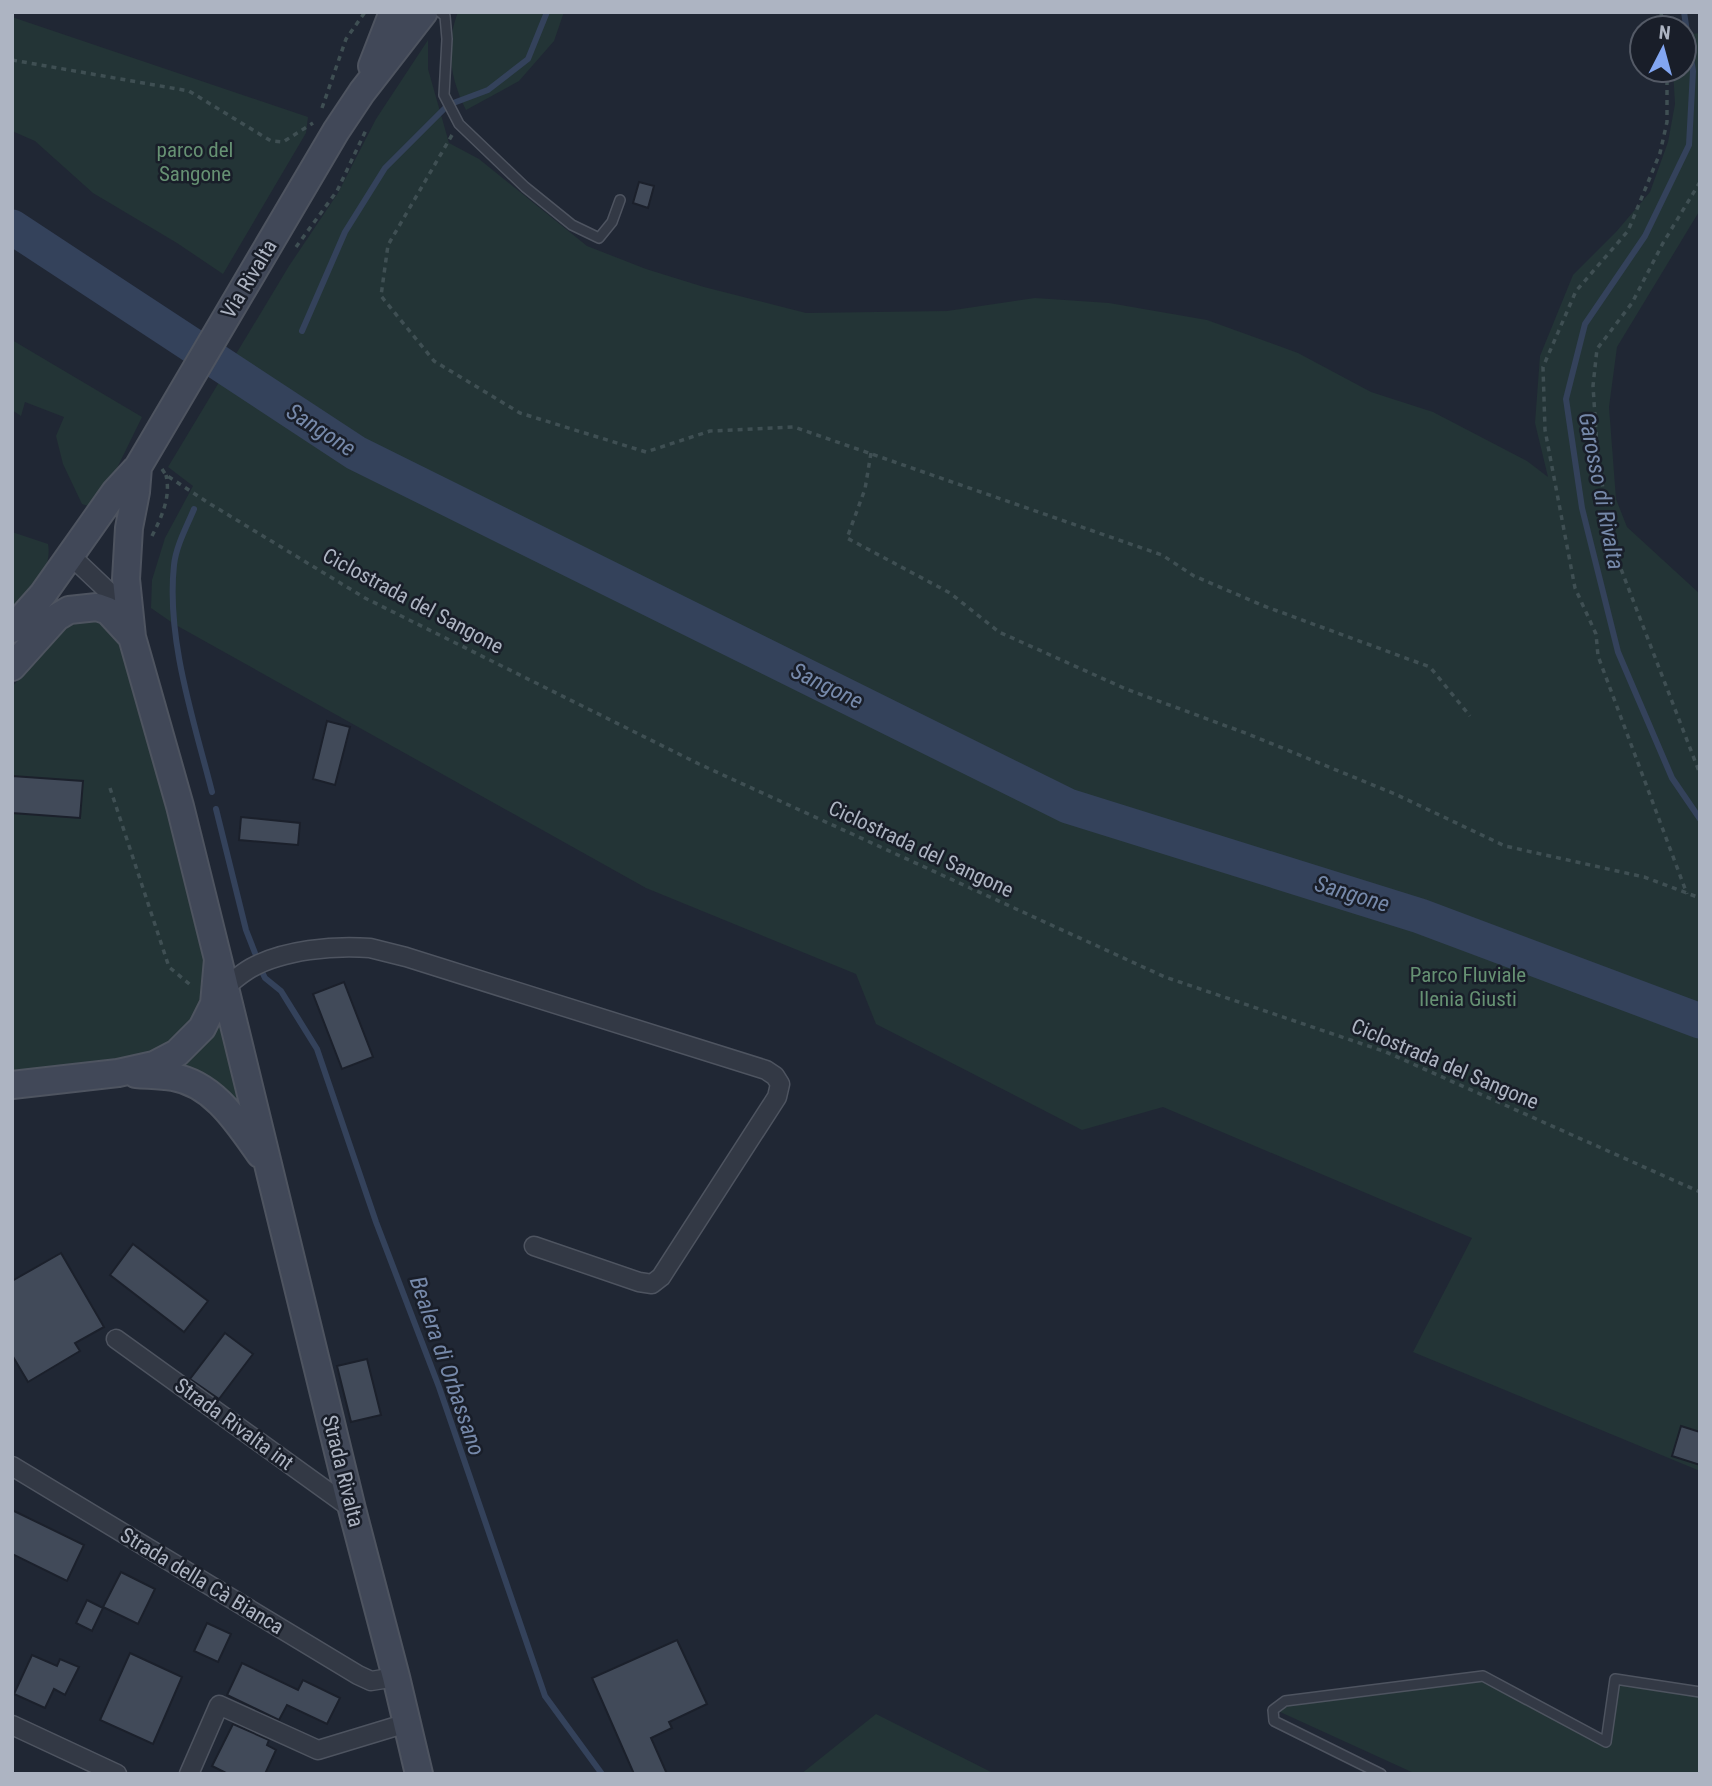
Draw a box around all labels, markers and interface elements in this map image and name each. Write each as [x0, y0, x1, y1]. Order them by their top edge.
north arrow [1628, 14, 1698, 84]
text: N [1658, 21, 1672, 45]
park label: parco del Sangone [157, 138, 233, 186]
street label: Via Rivalta [216, 235, 282, 323]
water label: Sangone [282, 398, 360, 462]
water label: Garosso di Rivalta [1573, 410, 1629, 572]
street label: Ciclostrada del Sangone [319, 543, 507, 659]
water label: Sangone [787, 657, 867, 715]
street label: Ciclostrada del Sangone [825, 796, 1017, 902]
water label: Sangone [1311, 870, 1393, 918]
park label: Parco Fluviale Ilenia Giusti [1410, 963, 1526, 1011]
street label: Ciclostrada del Sangone [1348, 1014, 1542, 1114]
water label: Bealera di Orbassano [404, 1273, 490, 1459]
street label: Strada Rivalta int [170, 1373, 298, 1475]
street label: Strada Rivalta [318, 1413, 368, 1529]
street label: Strada della Cà Bianca [116, 1523, 288, 1639]

